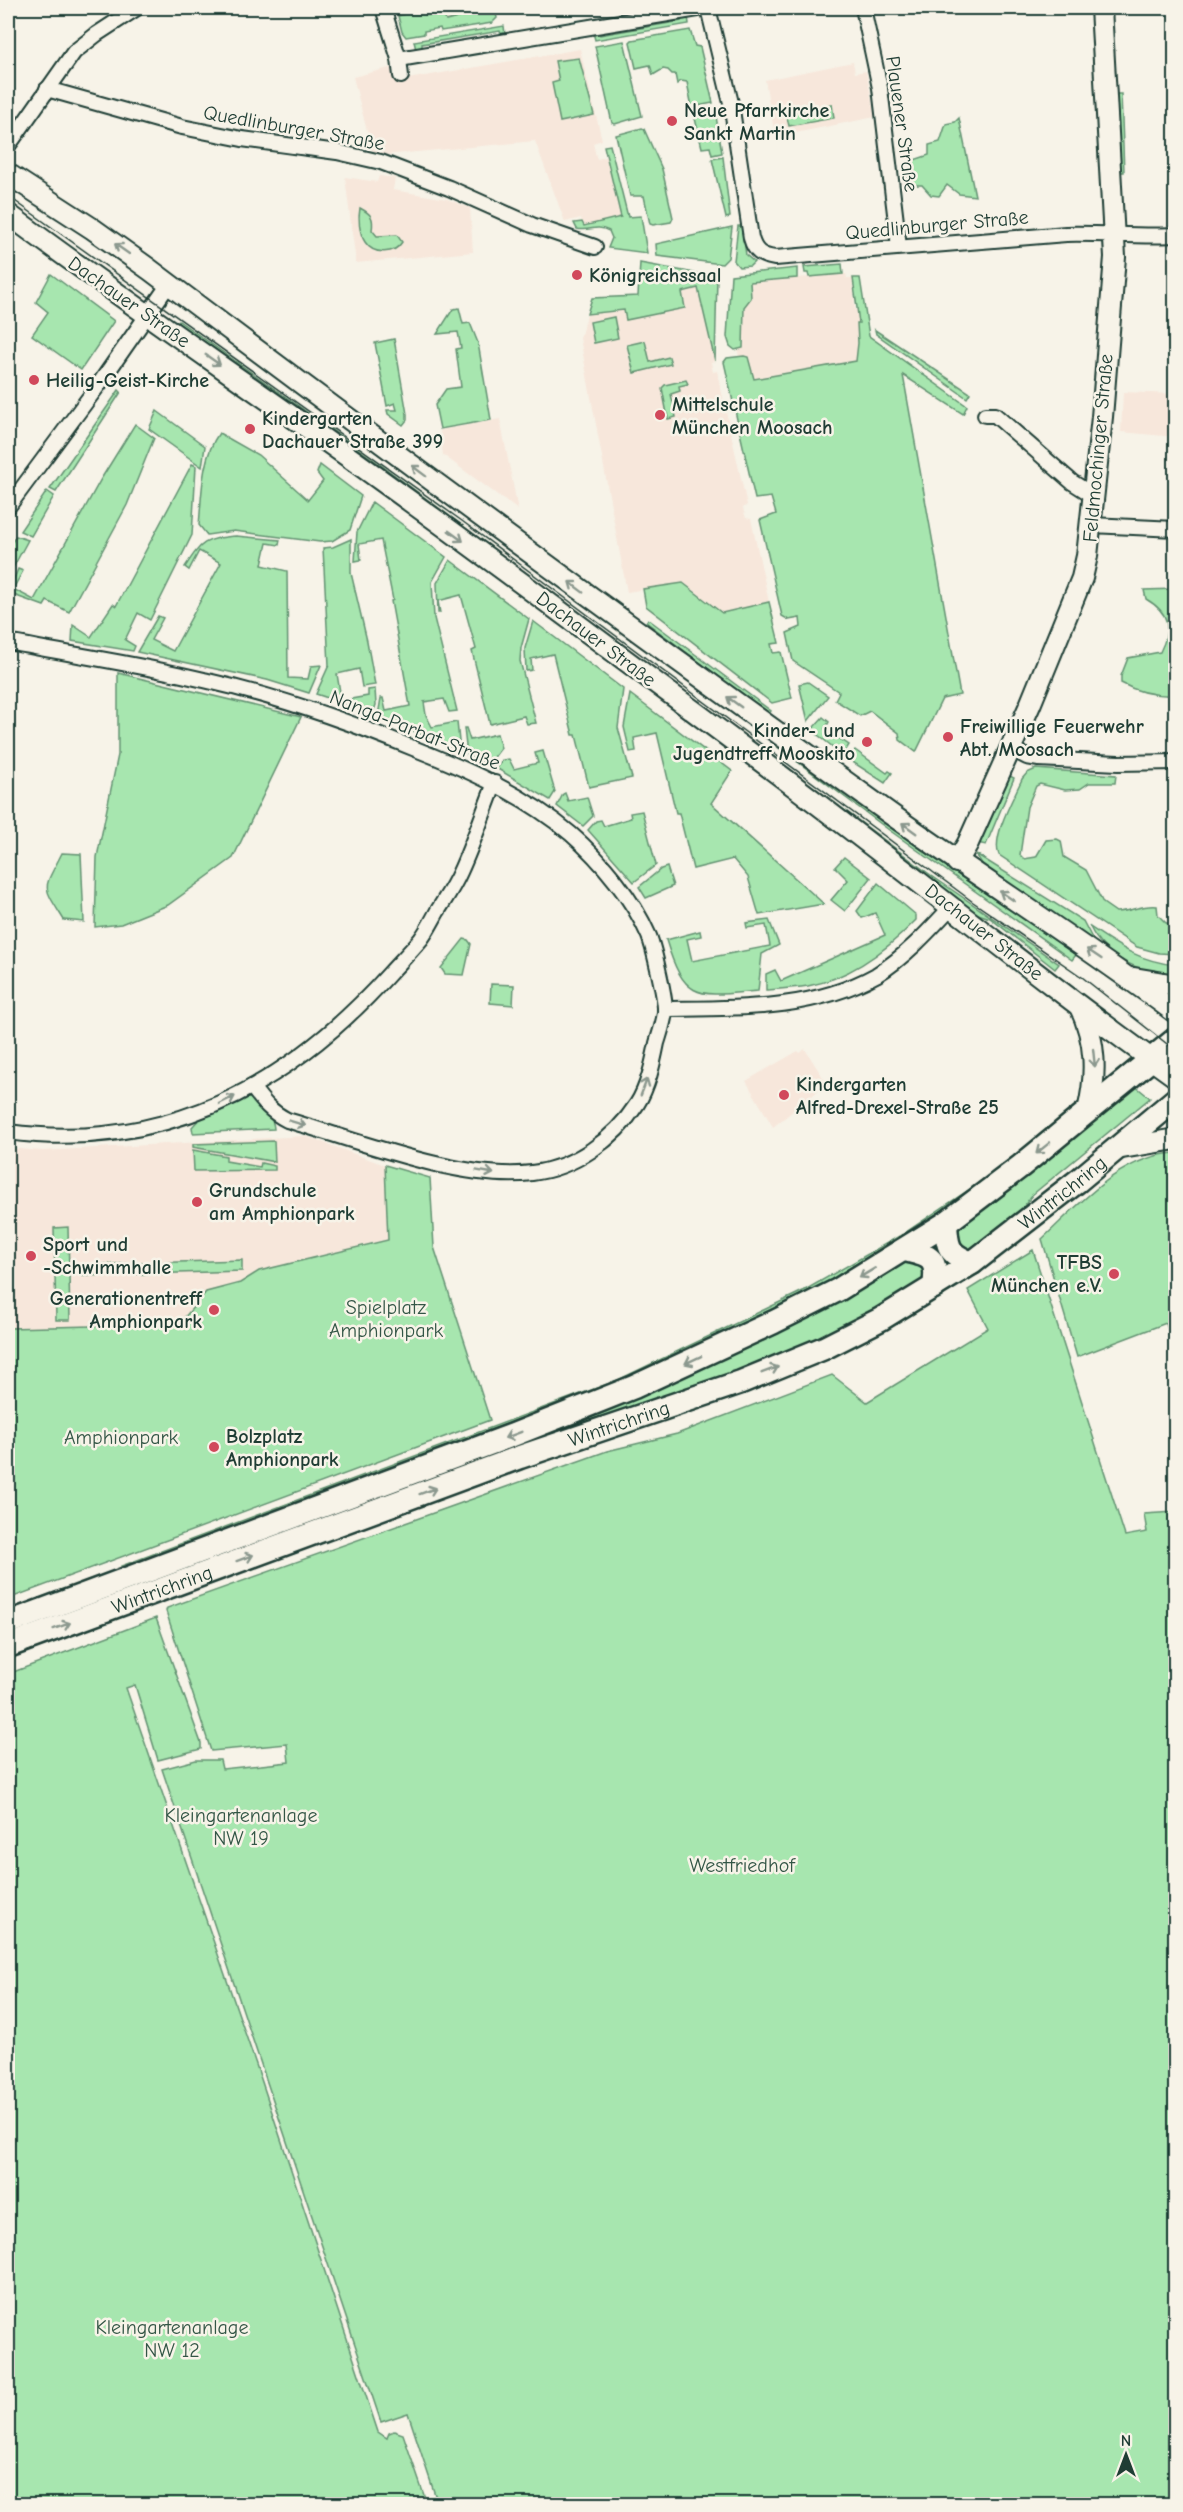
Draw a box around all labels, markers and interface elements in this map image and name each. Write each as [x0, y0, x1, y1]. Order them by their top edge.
street label: Plauener Straße [881, 55, 923, 193]
place label: Neue Pfarrkirche Sankt Martin [684, 99, 830, 145]
street label: Quedlinburger Straße [202, 101, 386, 155]
marker: Neue Pfarrkirche Sankt Martin [665, 114, 679, 128]
street label: Quedlinburger Straße [845, 206, 1029, 244]
one-way arrow [114, 243, 130, 255]
street label: Dachauer Straße [64, 251, 194, 353]
place label: Königreichssaal [589, 264, 721, 287]
marker: Königreichssaal [570, 268, 584, 282]
street label: Feldmochinger Straße [1078, 353, 1118, 543]
one-way arrow [204, 354, 220, 367]
place label: Heilig-Geist-Kirche [46, 369, 209, 392]
marker: Heilig-Geist-Kirche [27, 373, 41, 387]
place label: Mittelschule München Moosach [672, 393, 833, 439]
place label: Kindergarten Dachauer Straße 399 [262, 407, 443, 453]
marker: Mittelschule München Moosach [653, 408, 667, 422]
marker: Kindergarten Dachauer Straße 399 [243, 422, 257, 436]
one-way arrow [412, 464, 428, 477]
one-way arrow [448, 530, 464, 542]
one-way arrow [568, 581, 584, 594]
street label: Dachauer Straße [532, 587, 660, 691]
street label: Nanga-Parbat-Straße [326, 685, 504, 775]
one-way arrow [726, 696, 742, 708]
place label: Freiwillige Feuerwehr Abt. Moosach [960, 715, 1144, 761]
place label: Kinder- und Jugendtreff Mooskito [673, 719, 855, 765]
marker: Freiwillige Feuerwehr Abt. Moosach [941, 730, 955, 744]
marker: Kinder- und Jugendtreff Mooskito [860, 735, 874, 749]
one-way arrow [902, 821, 918, 834]
street label: Dachauer Straße [920, 879, 1048, 985]
one-way arrow [999, 890, 1016, 902]
one-way arrow [1086, 948, 1103, 960]
one-way arrow [1088, 1047, 1099, 1067]
place label: Kindergarten Alfred-Drexel-Straße 25 [796, 1073, 999, 1119]
one-way arrow [639, 1079, 650, 1097]
marker: Kindergarten Alfred-Drexel-Straße 25 [777, 1088, 791, 1102]
one-way arrow [217, 1093, 235, 1105]
one-way arrow [287, 1118, 306, 1129]
one-way arrow [1035, 1141, 1051, 1154]
street label: Wintrichring [1014, 1151, 1111, 1234]
one-way arrow [475, 1167, 494, 1178]
place label: Grundschule am Amphionpark [209, 1179, 355, 1225]
marker: Grundschule am Amphionpark [190, 1195, 204, 1209]
place label: Sport und -Schwimmhalle [43, 1233, 171, 1279]
marker: Sport und -Schwimmhalle [24, 1249, 38, 1263]
place label: TFBS München e.V. [991, 1251, 1102, 1297]
one-way arrow [859, 1267, 876, 1279]
marker: TFBS München e.V. [1107, 1267, 1121, 1281]
place label: Generationentreff Amphionpark [50, 1287, 204, 1333]
park label: Spielplatz Amphionpark [329, 1296, 443, 1342]
marker: Generationentreff Amphionpark [207, 1303, 221, 1317]
one-way arrow [684, 1355, 702, 1367]
one-way arrow [761, 1364, 779, 1375]
street label: Wintrichring [565, 1396, 672, 1451]
place label: Bolzplatz Amphionpark [226, 1425, 339, 1471]
park label: Amphionpark [64, 1426, 178, 1449]
one-way arrow [504, 1431, 523, 1442]
marker: Bolzplatz Amphionpark [207, 1440, 221, 1454]
one-way arrow [418, 1484, 437, 1495]
one-way arrow [235, 1552, 254, 1563]
street label: Wintrichring [108, 1560, 215, 1618]
one-way arrow [53, 1620, 71, 1631]
park label: Kleingartenanlage NW 19 [165, 1804, 317, 1850]
park label: Westfriedhof [689, 1854, 796, 1877]
park label: Kleingartenanlage NW 12 [96, 2316, 248, 2362]
north arrow [1096, 2425, 1156, 2485]
text: N [1121, 2432, 1131, 2450]

